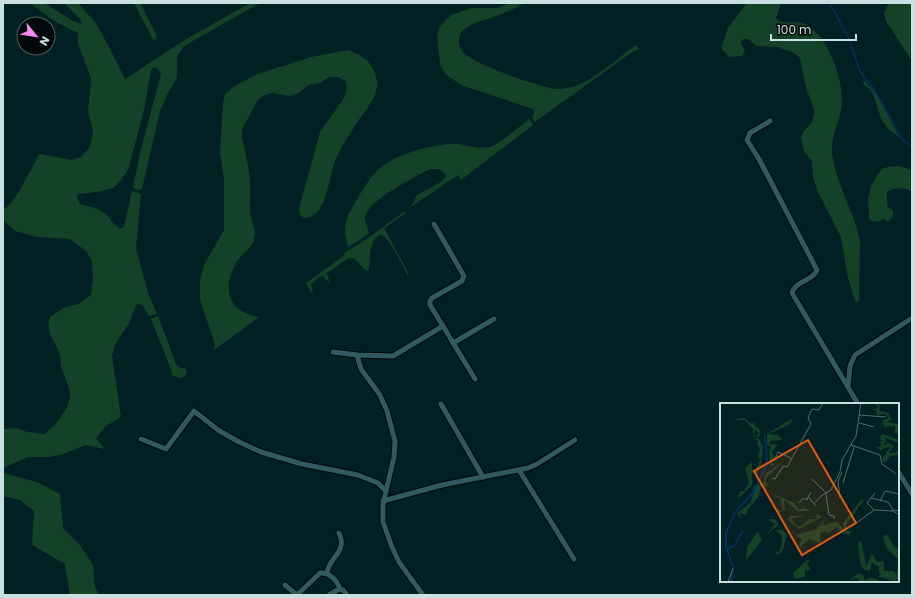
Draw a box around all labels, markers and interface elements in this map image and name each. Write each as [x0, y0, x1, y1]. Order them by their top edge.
north arrow [16, 16, 56, 56]
scale bar [771, 16, 856, 42]
text: 100 m [777, 21, 811, 38]
text: N [36, 33, 54, 49]
inset map [720, 403, 899, 582]

